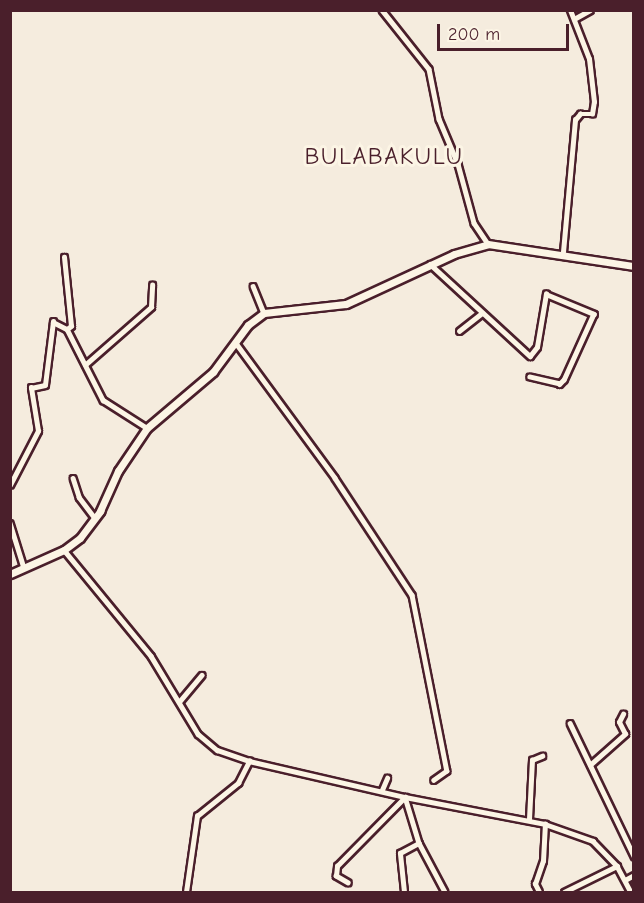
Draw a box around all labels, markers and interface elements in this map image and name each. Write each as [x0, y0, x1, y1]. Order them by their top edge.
scale bar [440, 12, 572, 50]
text: 200 m [448, 24, 500, 45]
district label: BULABAKULU [304, 143, 464, 171]

